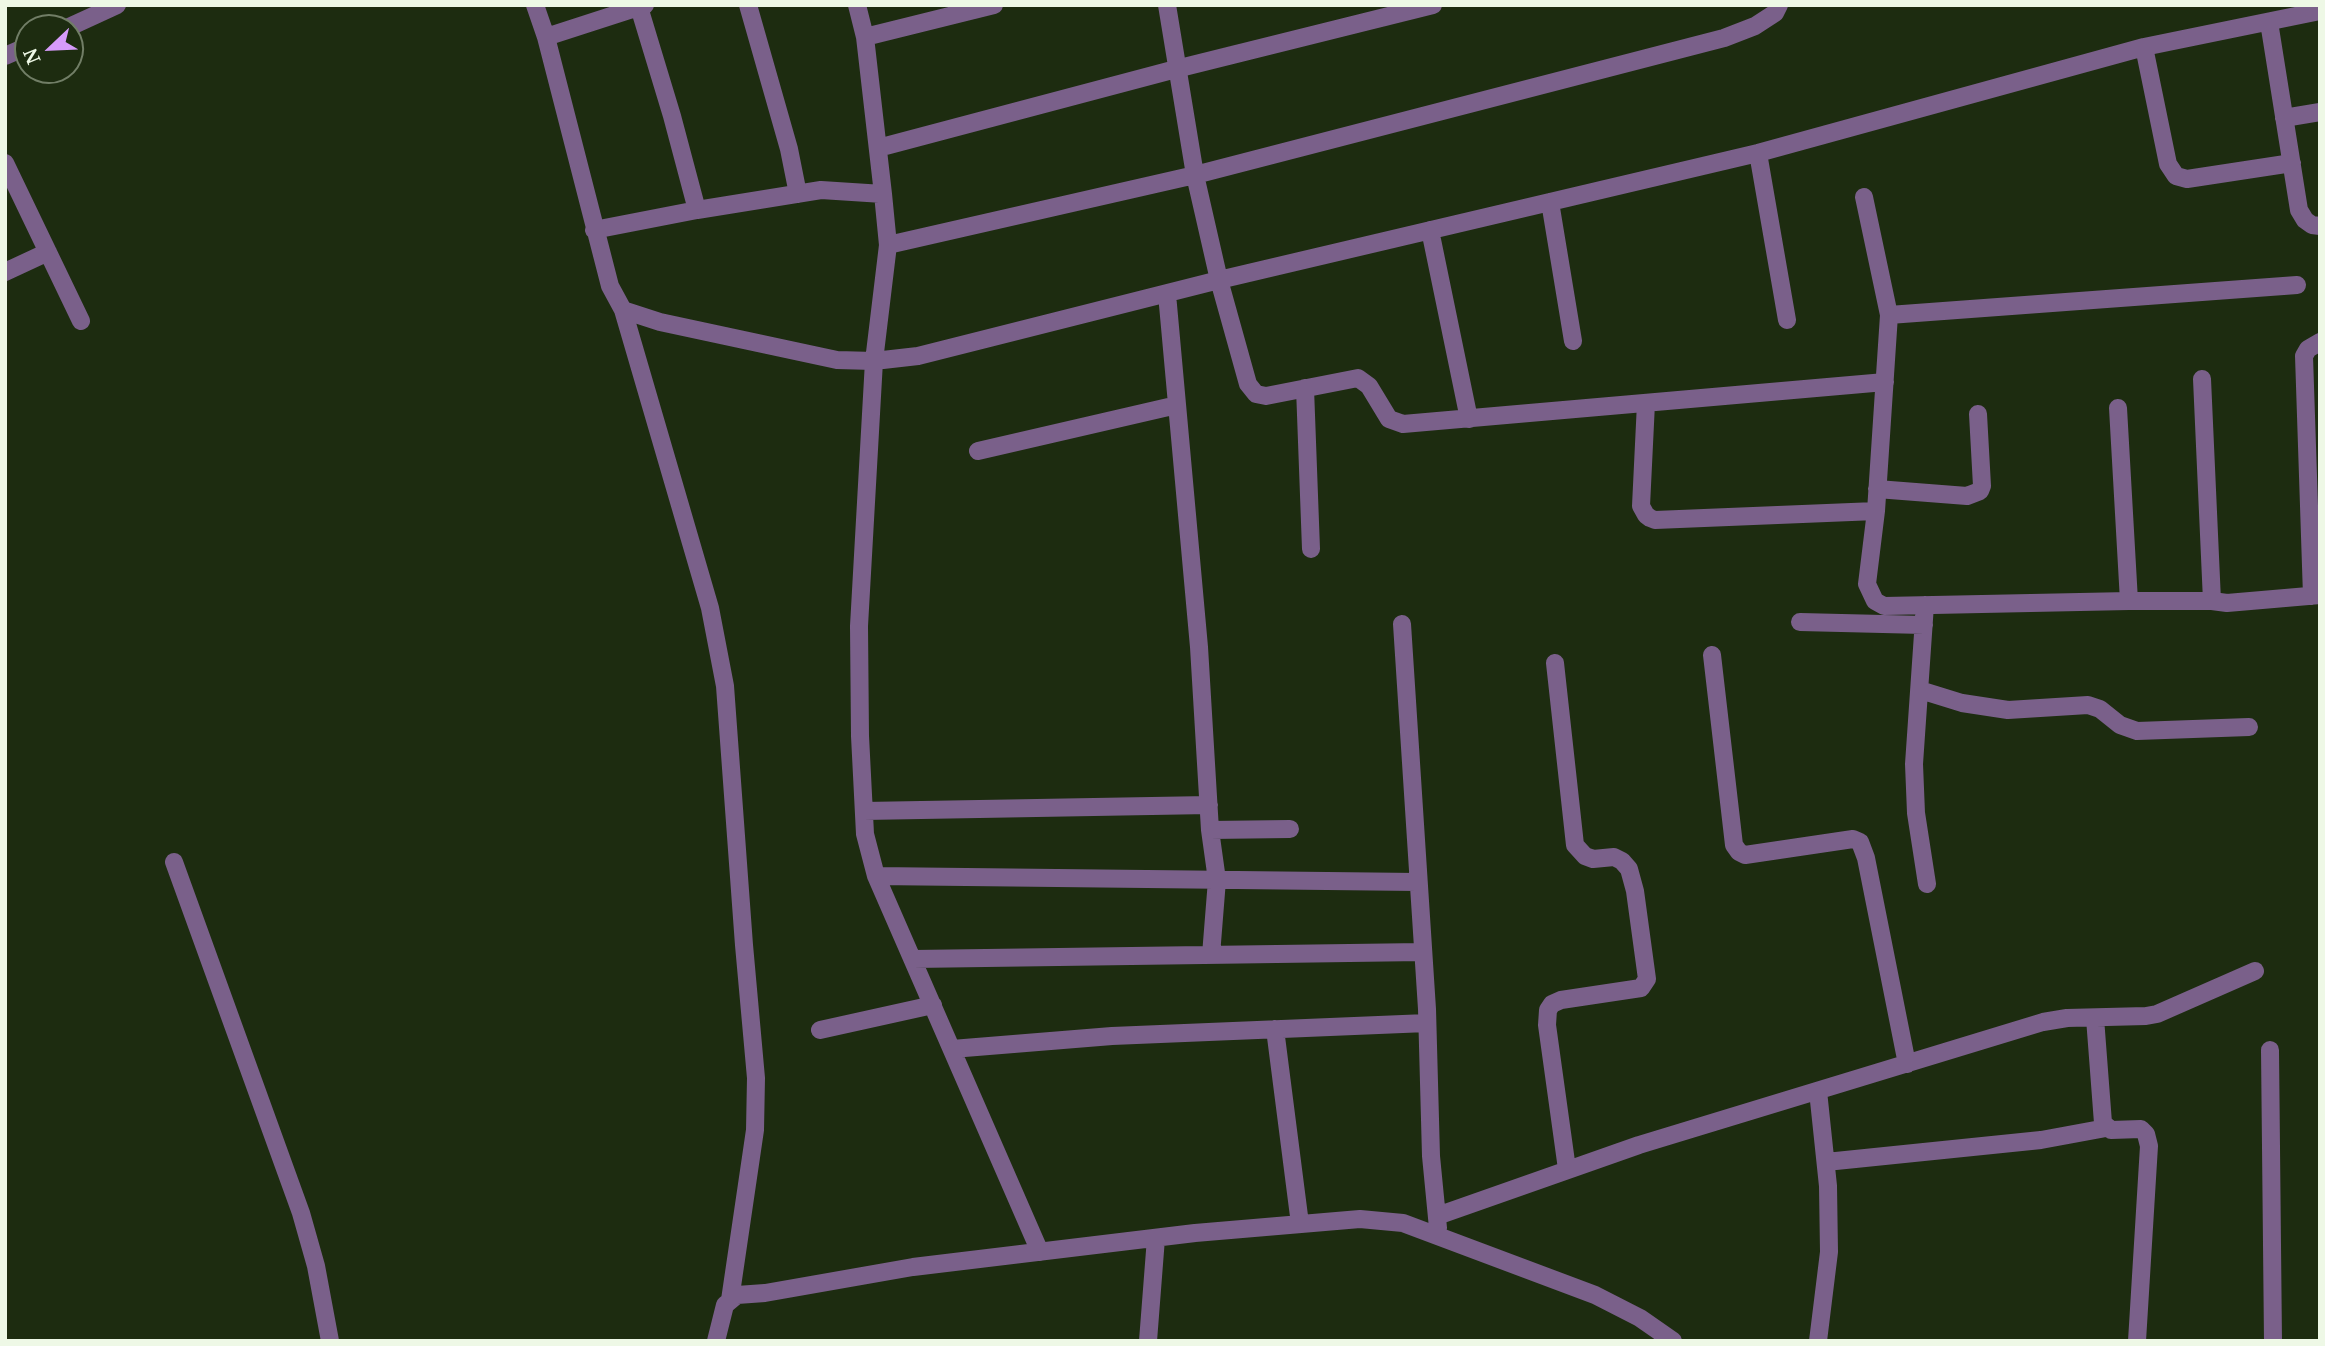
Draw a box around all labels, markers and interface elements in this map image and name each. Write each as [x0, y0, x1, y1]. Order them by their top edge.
north arrow [14, 14, 84, 84]
text: N [17, 44, 46, 68]

